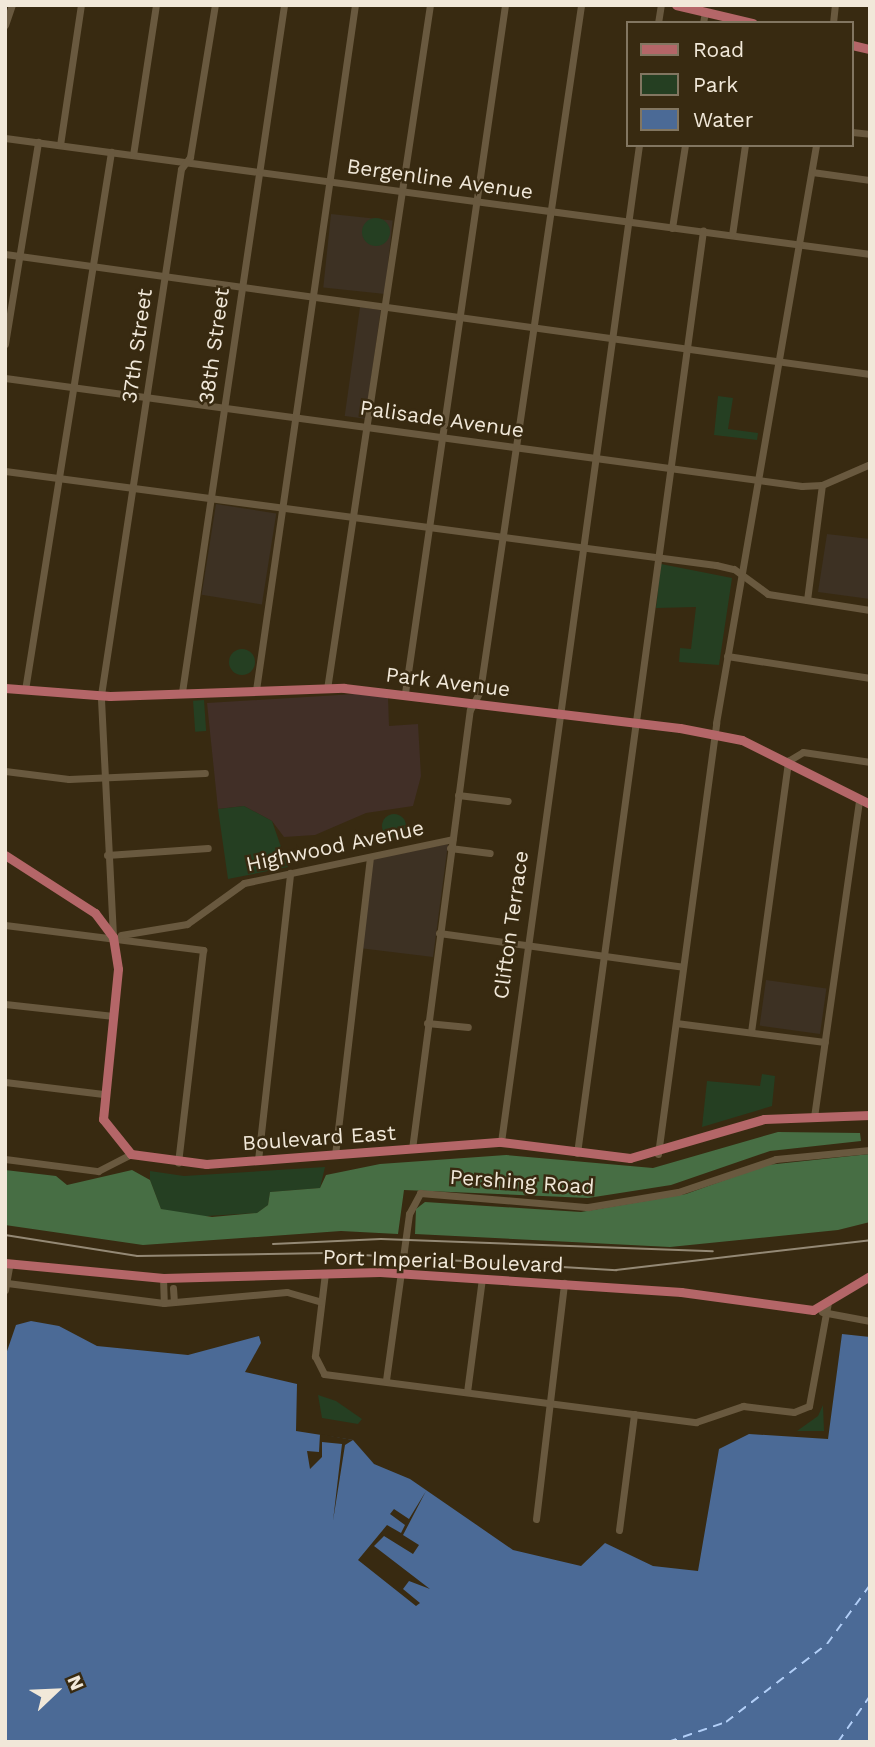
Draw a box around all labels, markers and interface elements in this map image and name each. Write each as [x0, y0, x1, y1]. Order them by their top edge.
legend [626, 21, 854, 147]
text: Road [693, 37, 744, 62]
text: Park [693, 72, 738, 97]
text: Water [693, 107, 753, 132]
street label: Bergenline Avenue [345, 153, 535, 205]
street label: 38th Street [193, 286, 235, 406]
street label: 37th Street [116, 287, 158, 405]
street label: Palisade Avenue [358, 395, 526, 443]
street label: Park Avenue [384, 662, 512, 702]
street label: Highwood Avenue [243, 815, 427, 877]
street label: Clifton Terrace [488, 849, 534, 1001]
street label: Boulevard East [241, 1120, 397, 1156]
street label: Pershing Road [449, 1164, 595, 1200]
street label: Port Imperial Boulevard [322, 1244, 564, 1278]
north arrow [21, 1656, 91, 1726]
text: N [62, 1672, 89, 1694]

